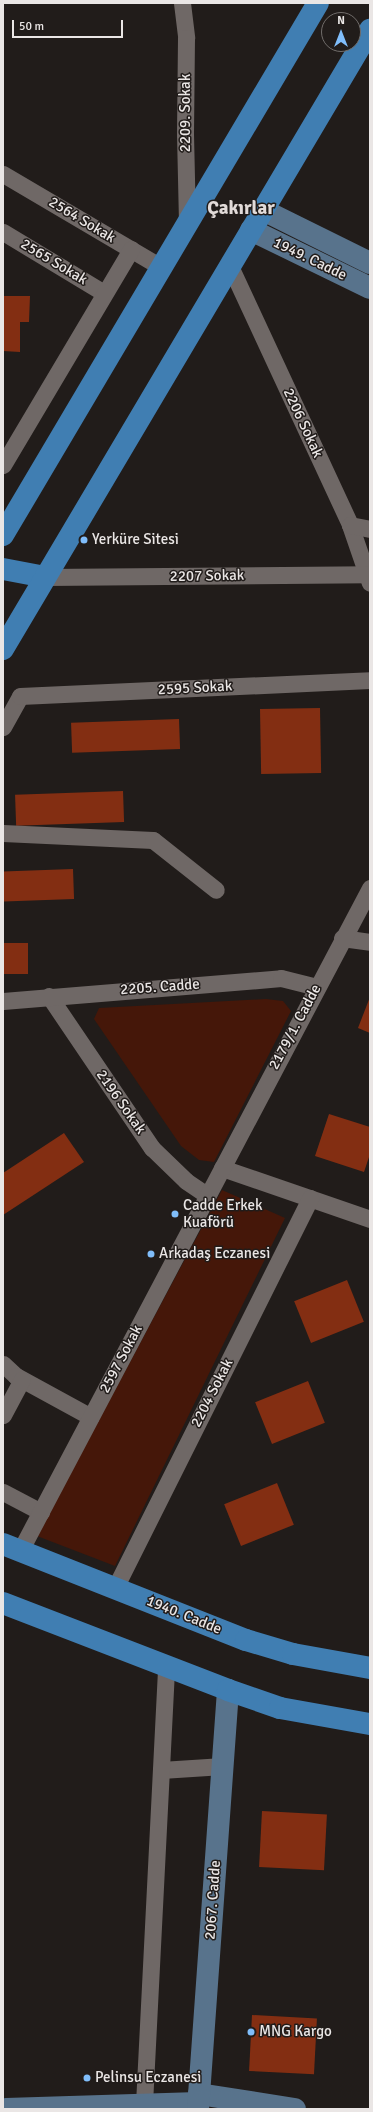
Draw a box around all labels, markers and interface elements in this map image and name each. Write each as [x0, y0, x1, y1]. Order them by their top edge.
scale bar [14, 12, 125, 38]
north arrow [321, 12, 361, 52]
text: N [337, 14, 345, 27]
text: 50 m [19, 19, 44, 34]
street label: 2209. Sokak [177, 74, 195, 152]
street label: 2564 Sokak [45, 193, 119, 247]
district label: Çakırlar [207, 198, 275, 220]
street label: 1949. Cadde [270, 233, 350, 285]
street label: 2565 Sokak [17, 235, 91, 289]
street label: 2206 Sokak [279, 385, 327, 461]
place label: Yerküre Sitesi [92, 531, 179, 549]
marker: Yerküre Sitesi [79, 535, 89, 545]
street label: 2207 Sokak [170, 566, 244, 586]
street label: 2595 Sokak [157, 677, 233, 699]
street label: 2205. Cadde [120, 975, 200, 999]
street label: 2179/1. Cadde [265, 981, 325, 1073]
street label: 2196 Sokak [92, 1066, 150, 1138]
place label: Cadde Erkek Kuaförü [183, 1196, 262, 1231]
marker: Cadde Erkek Kuaförü [170, 1209, 180, 1219]
place label: Arkadaş Eczanesi [159, 1245, 270, 1263]
marker: Arkadaş Eczanesi [146, 1249, 156, 1259]
street label: 2597 Sokak [96, 1322, 146, 1396]
street label: 2204 Sokak [187, 1356, 237, 1430]
street label: 1940. Cadde [144, 1592, 224, 1638]
street label: 2067. Cadde [201, 1860, 225, 1940]
place label: MNG Kargo [259, 2023, 332, 2041]
marker: MNG Kargo [246, 2027, 256, 2037]
place label: Pelinsu Eczanesi [95, 2069, 201, 2087]
marker: Pelinsu Eczanesi [82, 2073, 92, 2083]

